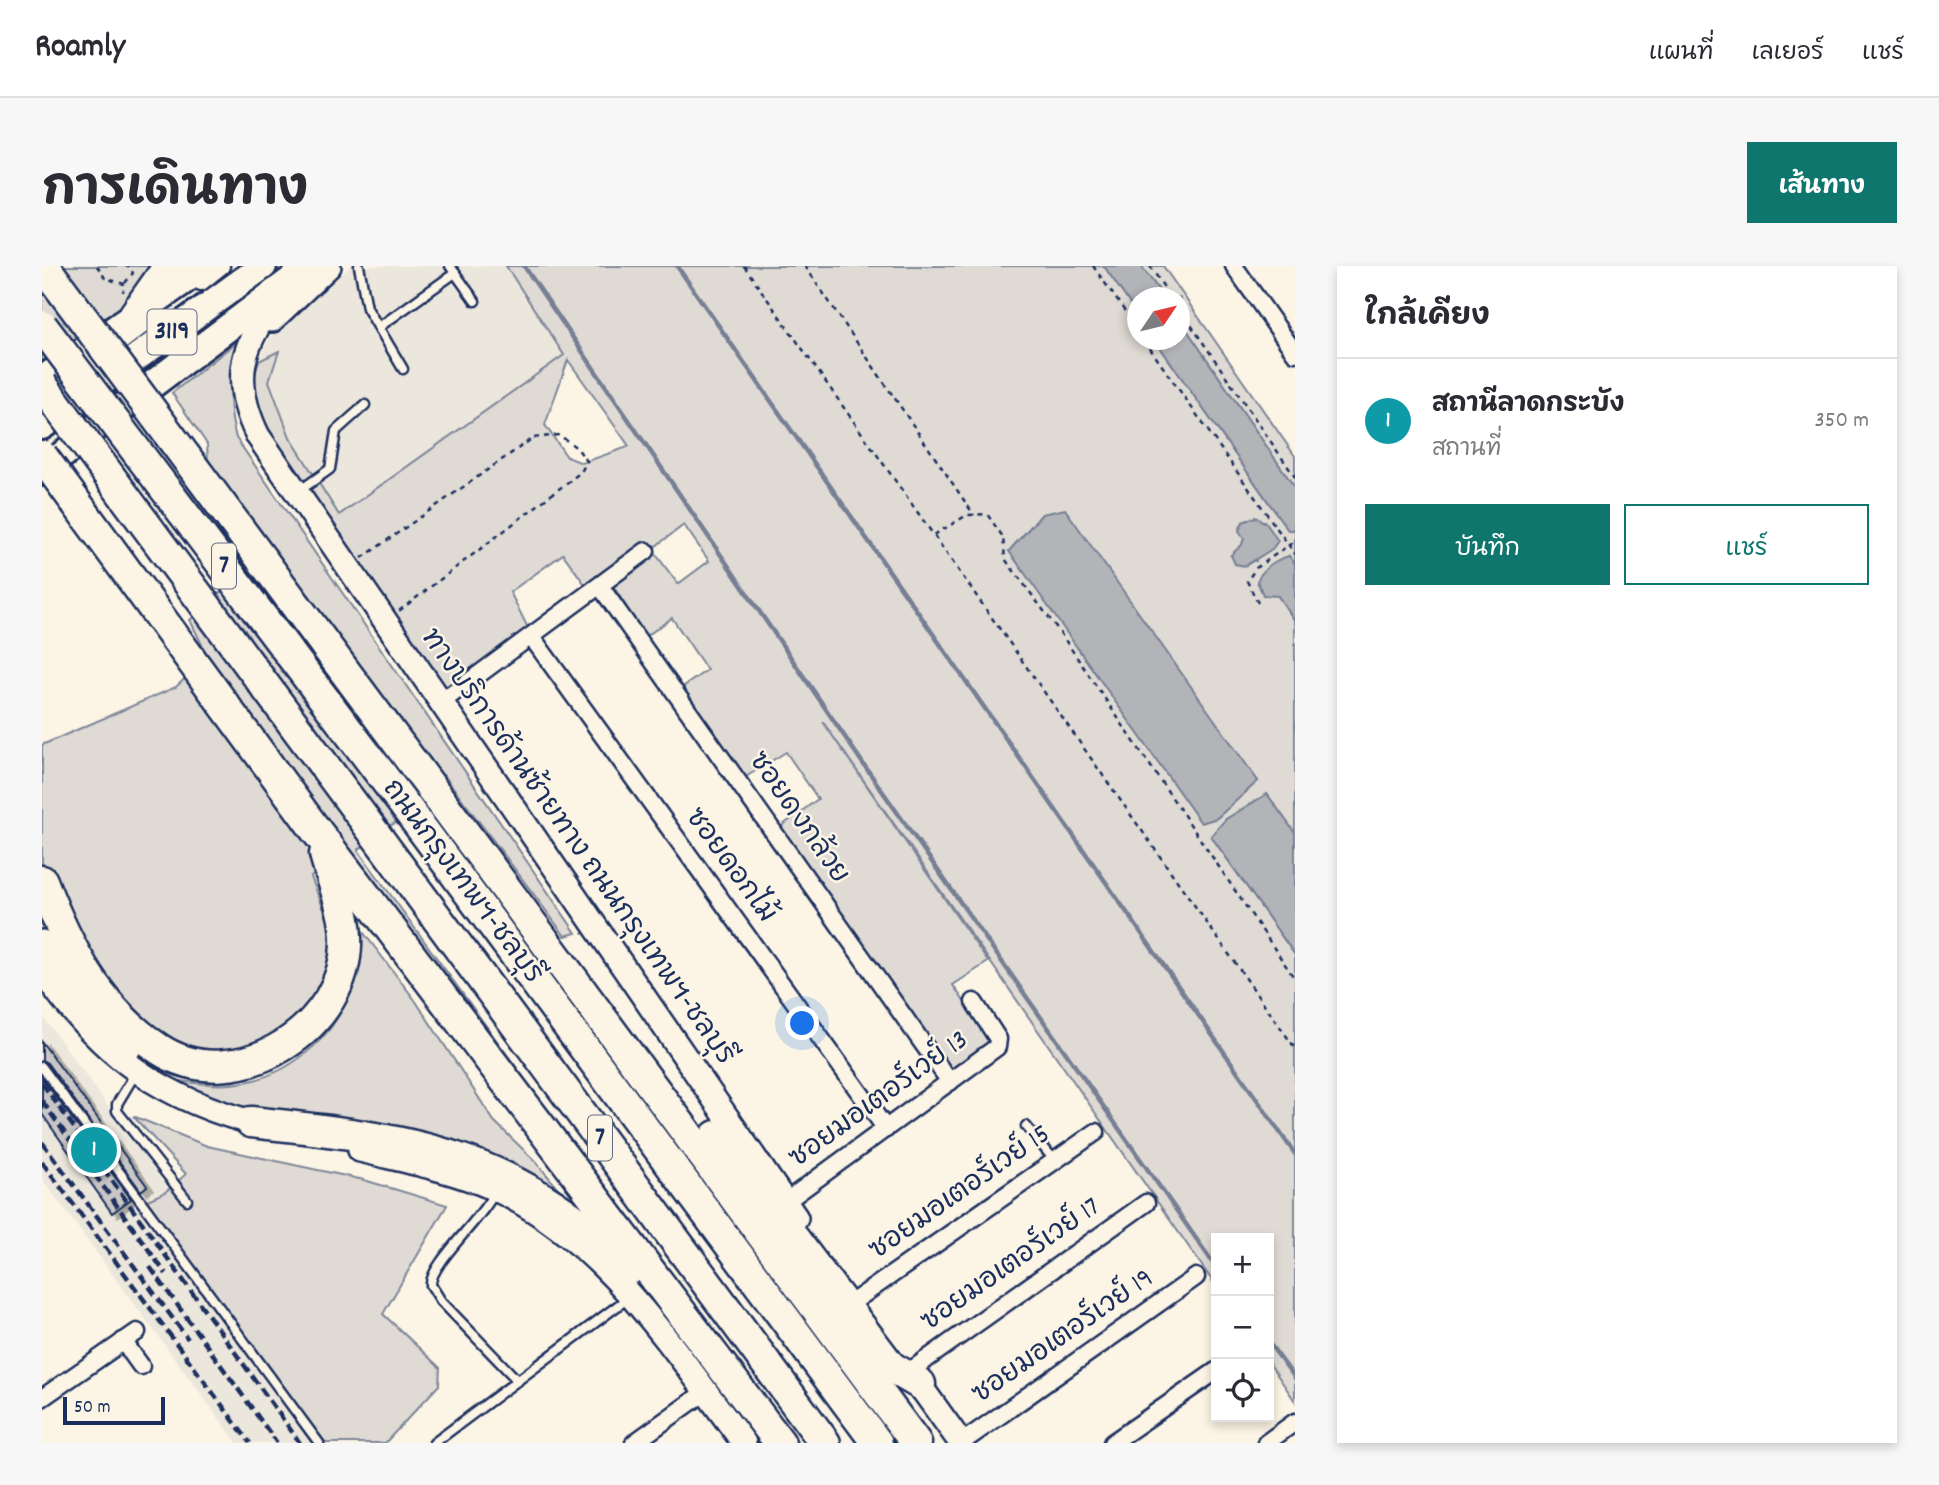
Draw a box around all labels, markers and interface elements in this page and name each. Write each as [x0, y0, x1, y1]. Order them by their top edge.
text: Roamly [35, 25, 125, 72]
text: แผนที่ [1649, 37, 1714, 71]
text: เลเยอร์ [1752, 37, 1824, 71]
text: แชร์ [1862, 37, 1904, 71]
button: เส้นทาง [1747, 142, 1897, 223]
text: การเดินทาง [42, 158, 308, 228]
north arrow [1127, 287, 1190, 350]
text: ใกล้เคียง [1365, 297, 1490, 340]
road number: 3119 [148, 310, 196, 354]
text: สถานีลาดกระบัง [1432, 387, 1624, 424]
text: 1 [1385, 405, 1391, 438]
text: 350 m [1815, 405, 1869, 438]
text: สถานที่ [1432, 434, 1501, 467]
button: บันทึก [1365, 504, 1610, 585]
button: แชร์ [1624, 504, 1869, 585]
road number: 7 [212, 544, 236, 588]
street label: ทางบริการด้านซ้ายทาง ถนนกรุงเทพฯ-ชลบุรี [412, 623, 740, 1073]
street label: ซอยดงกล้วย [737, 743, 860, 893]
street label: ถนนกรุงเทพฯ-ชลบุรี [373, 774, 549, 992]
street label: ซอยดอกไม้ [673, 799, 788, 933]
your location [785, 1006, 819, 1040]
street label: ซอยมอเตอร์เวย์ 13 [780, 1019, 978, 1180]
street label: ซอยมอเตอร์เวย์ 15 [860, 1113, 1060, 1272]
road number: 7 [588, 1116, 612, 1160]
pin: 1 [71, 1124, 117, 1176]
street label: ซอยมอเตอร์เวย์ 17 [912, 1186, 1110, 1343]
map controls [1211, 1233, 1274, 1422]
button: + [1211, 1233, 1274, 1296]
street label: ซอยมอเตอร์เวย์ 19 [963, 1257, 1163, 1416]
button: − [1211, 1296, 1274, 1359]
button: locate [1211, 1359, 1274, 1422]
scale bar [63, 1394, 164, 1426]
text: 50 m [74, 1395, 111, 1422]

